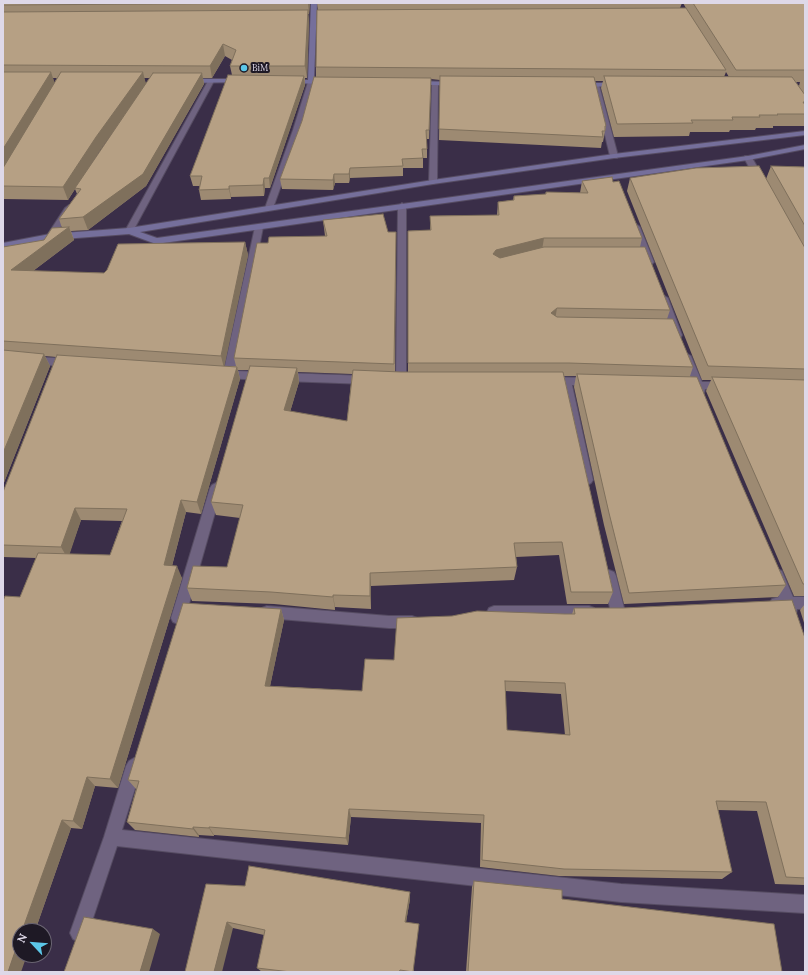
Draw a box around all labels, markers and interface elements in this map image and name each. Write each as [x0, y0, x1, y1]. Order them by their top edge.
marker: BiM [239, 63, 249, 73]
place label: BiM [252, 63, 268, 73]
north arrow [12, 923, 52, 963]
text: N [14, 931, 30, 945]

